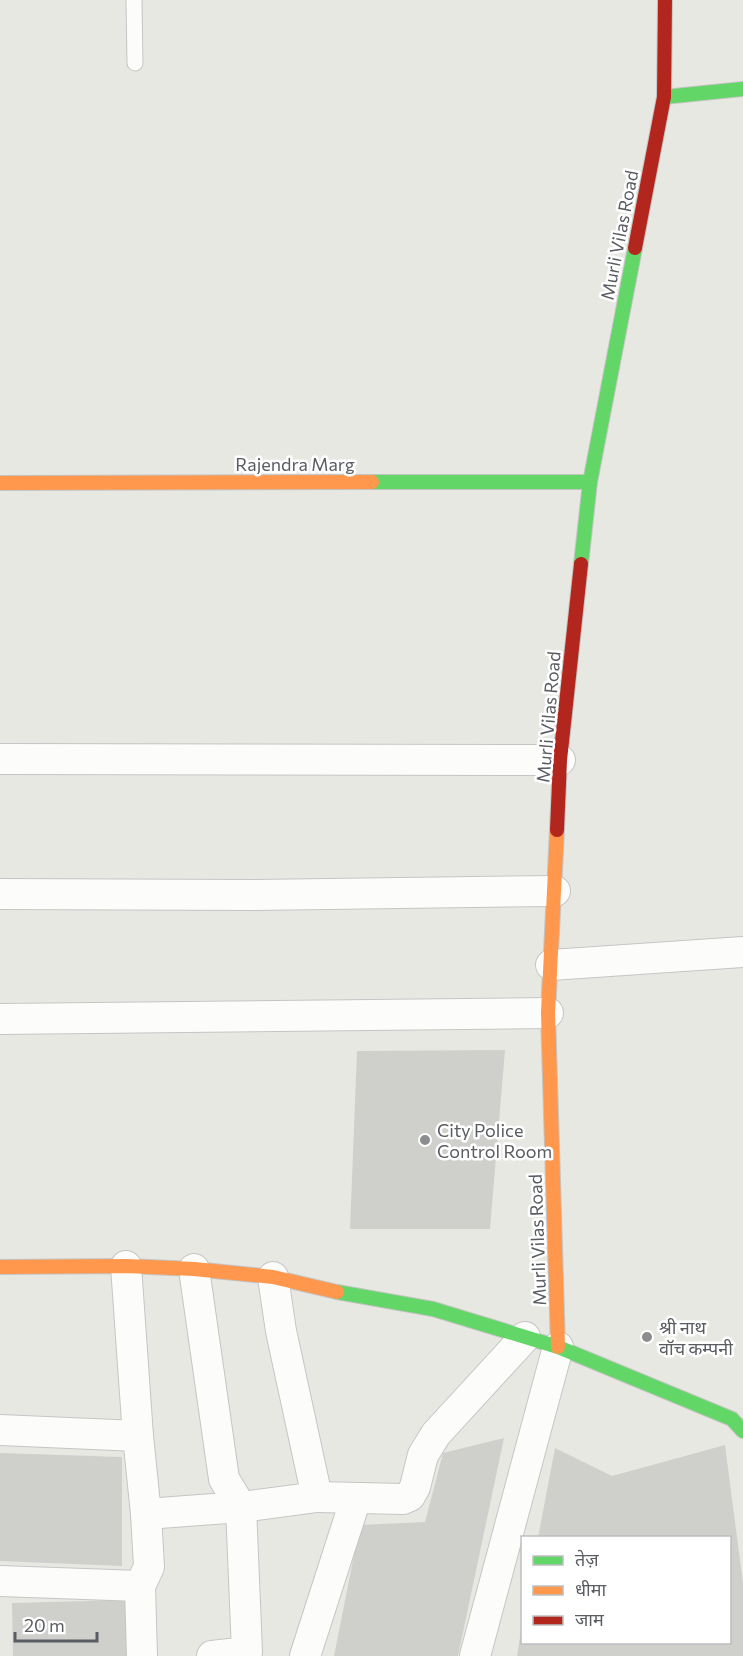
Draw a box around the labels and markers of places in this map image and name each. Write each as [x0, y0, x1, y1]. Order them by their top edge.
place label: City Police Control Room [437, 1119, 552, 1162]
marker: City Police Control Room [418, 1133, 432, 1147]
place label: श्री नाथ वॉच कम्पनी [659, 1316, 733, 1359]
marker: श्री नाथ वॉच कम्पनी [640, 1330, 654, 1344]

